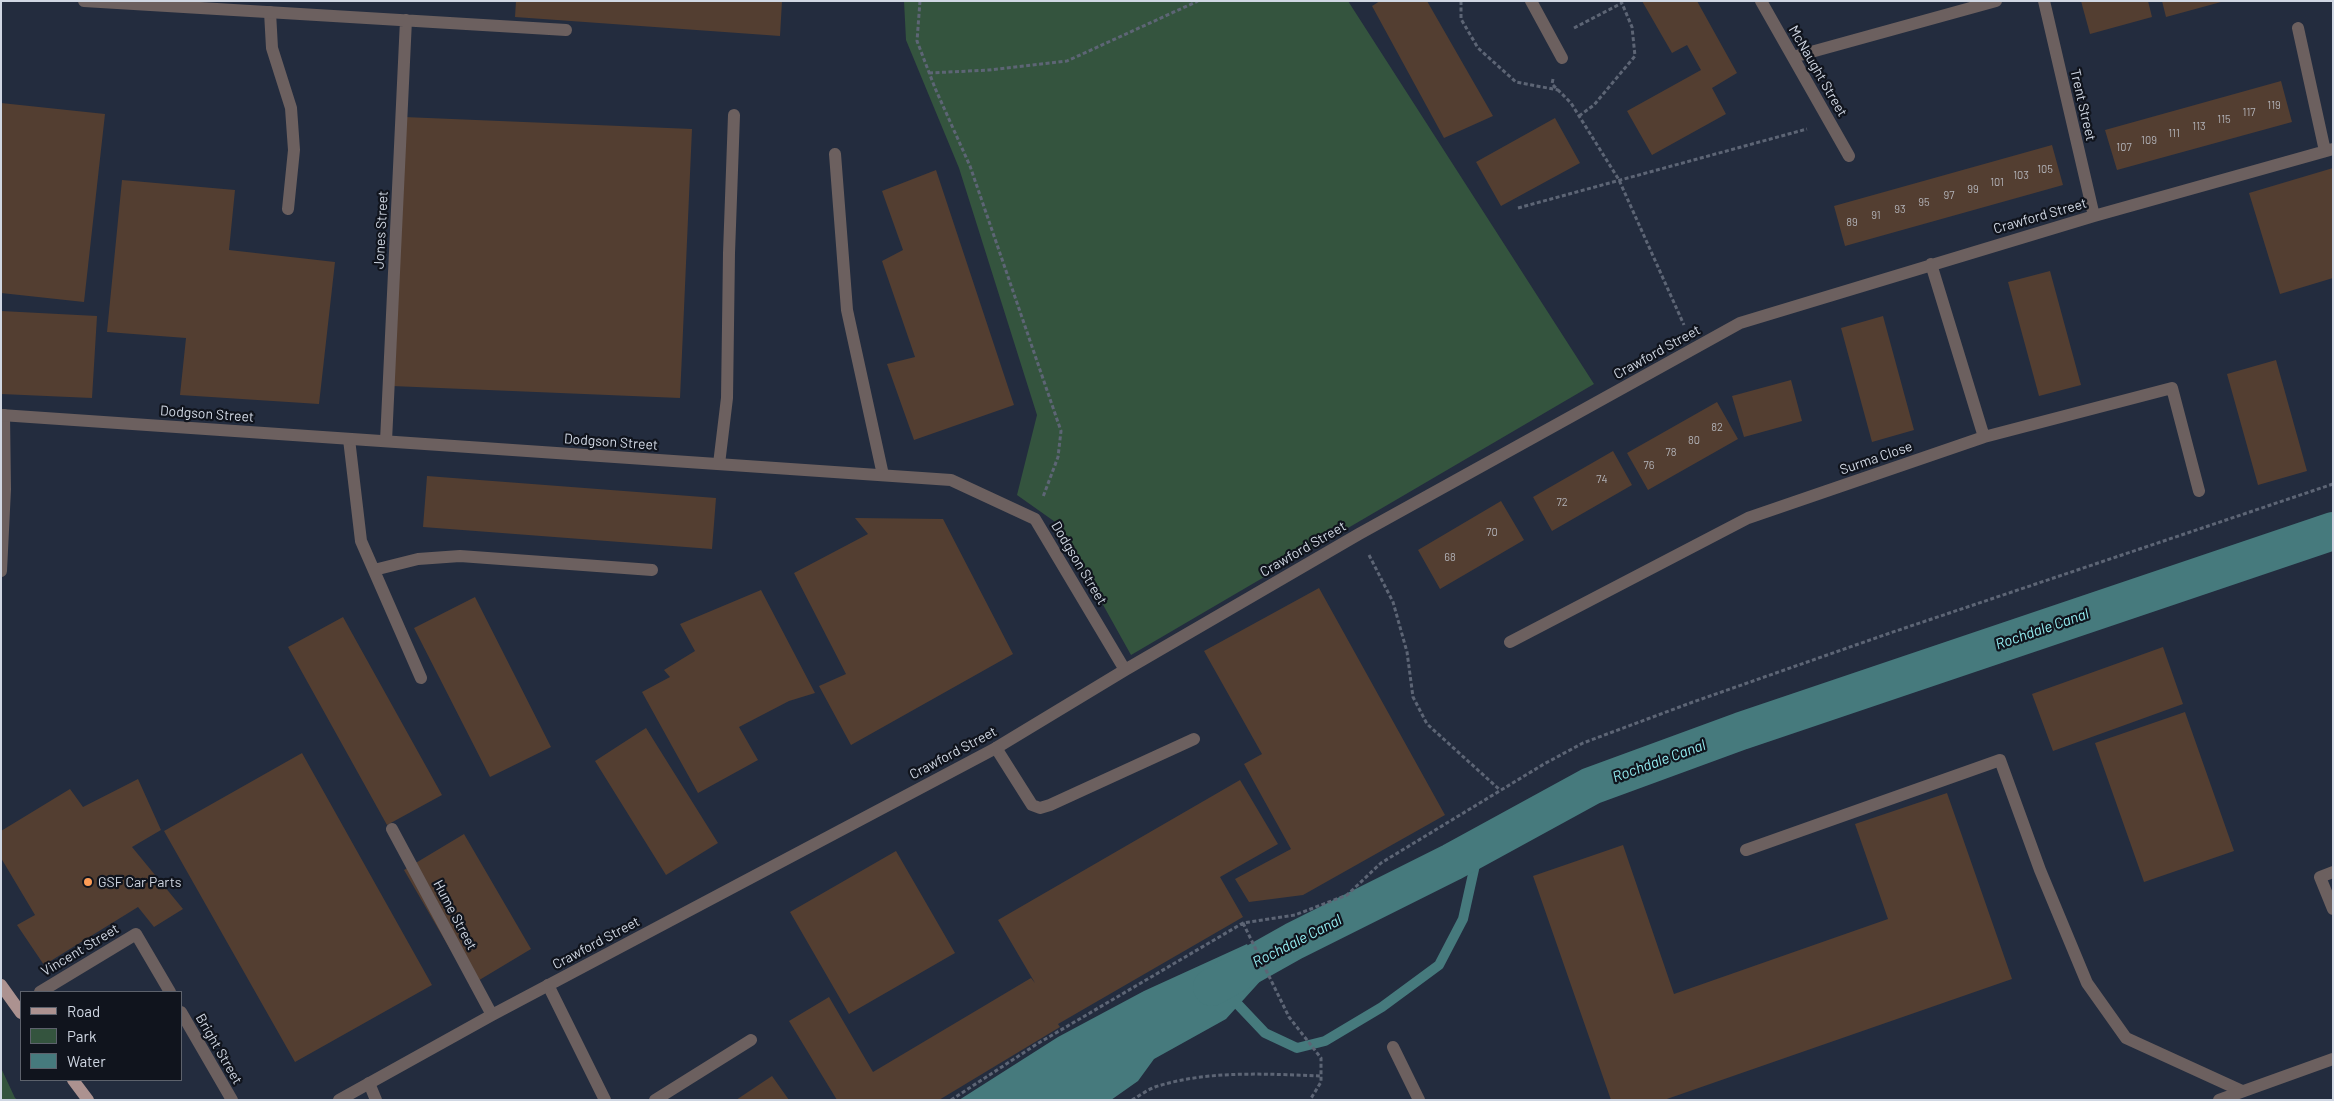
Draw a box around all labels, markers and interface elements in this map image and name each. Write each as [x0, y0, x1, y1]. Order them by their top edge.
street label: McNaught Street [1785, 22, 1851, 120]
street label: Trent Street [2067, 67, 2099, 143]
house number: 119 [2267, 98, 2281, 112]
house number: 117 [2243, 105, 2255, 119]
house number: 115 [2217, 112, 2231, 126]
house number: 113 [2192, 119, 2206, 133]
house number: 111 [2168, 126, 2180, 140]
house number: 109 [2141, 133, 2157, 147]
house number: 107 [2116, 140, 2132, 154]
house number: 105 [2037, 162, 2053, 176]
house number: 103 [2013, 168, 2029, 182]
house number: 101 [1990, 175, 2004, 189]
house number: 99 [1967, 182, 1979, 196]
house number: 97 [1944, 188, 1954, 202]
street label: Jones Street [371, 190, 391, 270]
house number: 95 [1918, 195, 1930, 209]
street label: Crawford Street [1991, 195, 2089, 237]
house number: 93 [1894, 202, 1906, 216]
house number: 91 [1871, 208, 1881, 222]
house number: 89 [1846, 215, 1858, 229]
street label: Crawford Street [1611, 321, 1703, 383]
street label: Dodgson Street [159, 402, 255, 426]
house number: 82 [1711, 420, 1723, 434]
street label: Dodgson Street [563, 430, 659, 454]
house number: 80 [1688, 433, 1700, 447]
street label: Surma Close [1837, 438, 1915, 478]
house number: 78 [1666, 445, 1676, 459]
house number: 76 [1644, 458, 1654, 472]
house number: 74 [1596, 472, 1608, 486]
house number: 72 [1556, 495, 1568, 509]
street label: Dodgson Street [1048, 518, 1110, 608]
street label: Crawford Street [1257, 518, 1349, 580]
house number: 70 [1486, 525, 1498, 539]
house number: 68 [1444, 550, 1456, 564]
water label: Rochdale Canal [1993, 605, 2091, 653]
street label: Crawford Street [907, 723, 999, 783]
water label: Rochdale Canal [1610, 736, 1708, 786]
place label: GSF Car Parts [98, 874, 181, 890]
marker: GSF Car Parts [82, 876, 94, 888]
street label: Hume Street [430, 877, 480, 953]
water label: Rochdale Canal [1249, 911, 1345, 971]
street label: Crawford Street [550, 913, 642, 973]
street label: Vincent Street [38, 920, 122, 980]
legend [20, 991, 182, 1081]
text: Road [67, 1002, 100, 1020]
street label: Bright Street [192, 1011, 246, 1087]
text: Park [67, 1027, 96, 1045]
text: Water [67, 1052, 106, 1070]

